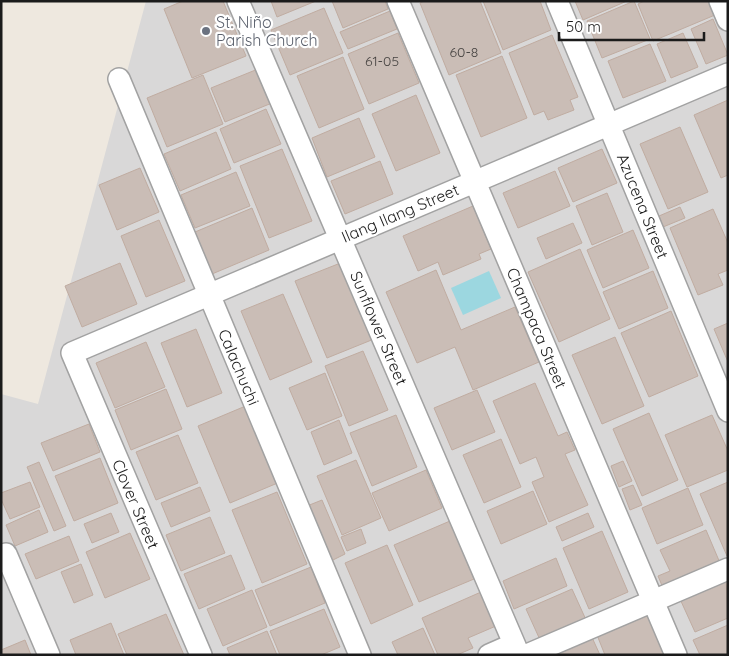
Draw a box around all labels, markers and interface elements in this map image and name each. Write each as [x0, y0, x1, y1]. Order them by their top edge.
scale bar [559, 10, 704, 42]
place label: St. Niño Parish Church [216, 12, 318, 50]
text: 50 m [566, 17, 601, 36]
marker: St. Niño Parish Church [200, 25, 212, 37]
house number: 60-8 [450, 43, 478, 61]
house number: 61-05 [365, 52, 399, 70]
street label: Azucena Street [613, 151, 673, 261]
street label: Ilang Ilang Street [338, 179, 462, 247]
street label: Champaca Street [503, 265, 571, 391]
street label: Sunflower Street [346, 268, 412, 388]
street label: Calachuchi [214, 326, 264, 408]
street label: Clover Street [108, 456, 164, 552]

